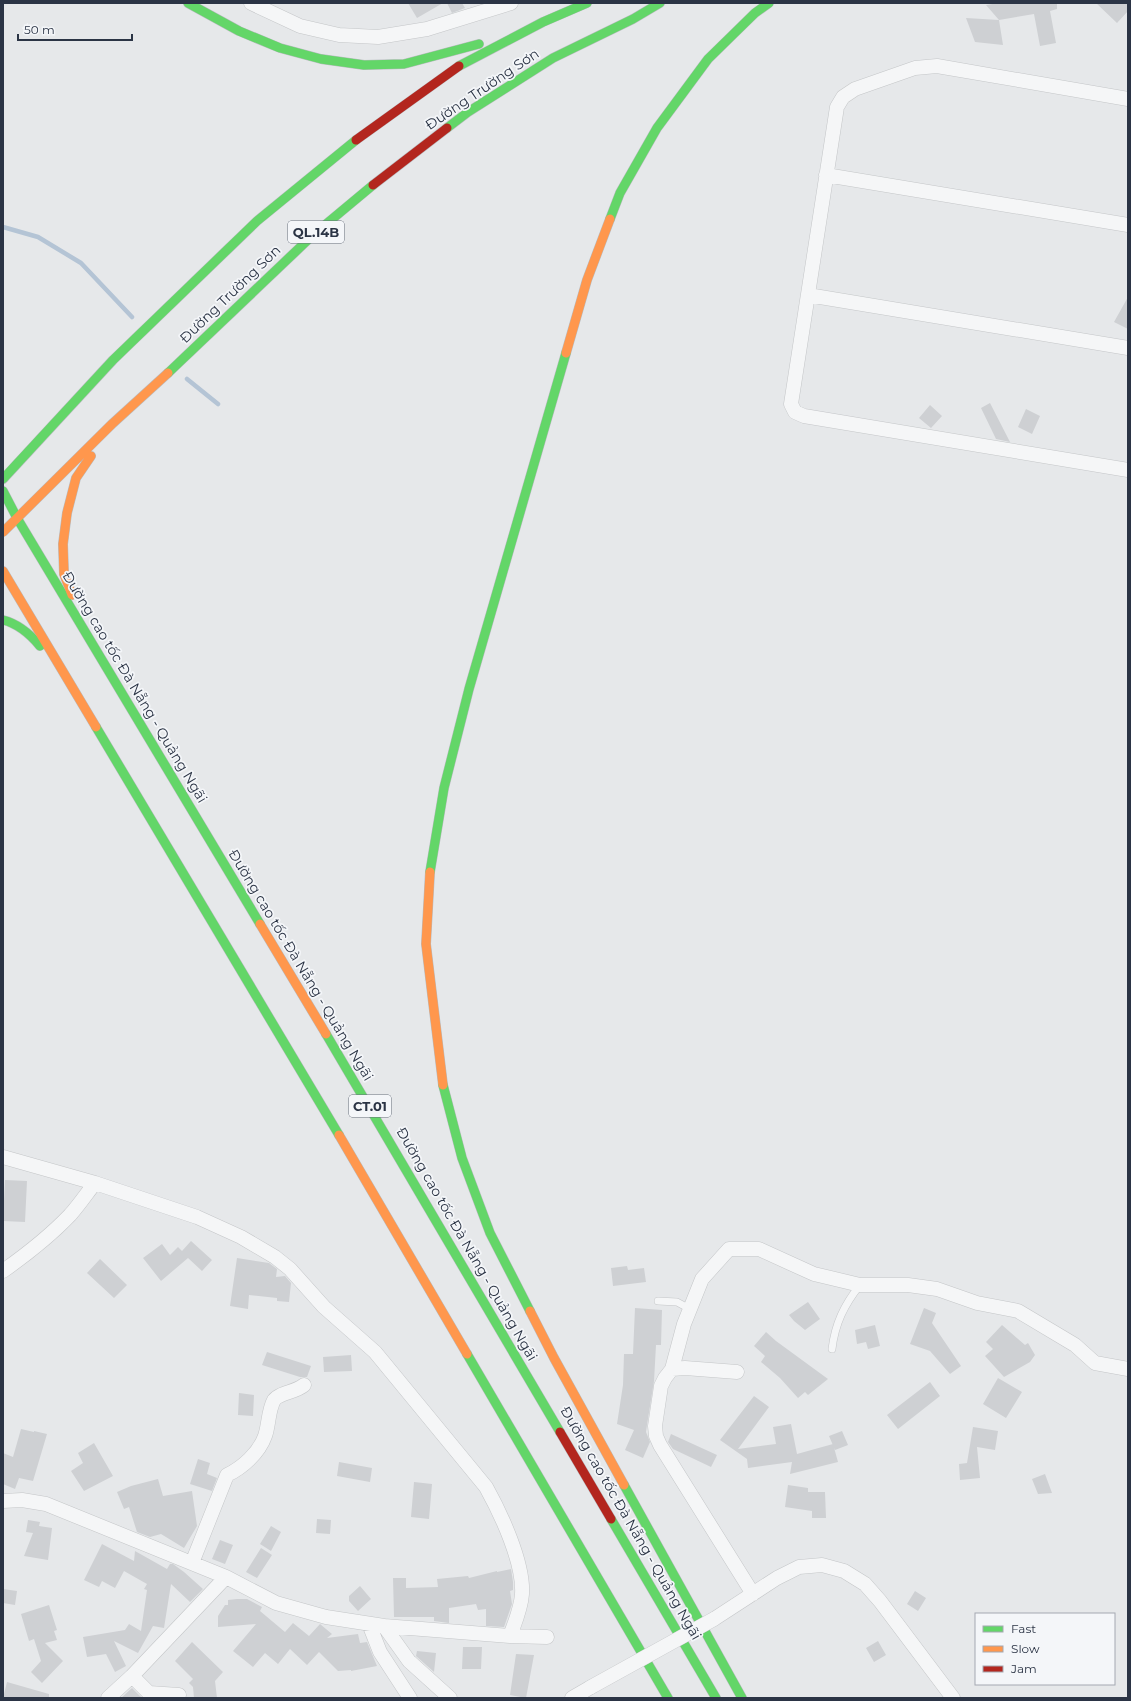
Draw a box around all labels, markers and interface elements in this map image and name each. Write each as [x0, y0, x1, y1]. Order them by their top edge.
scale bar [18, 16, 132, 42]
text: 50 m [24, 22, 55, 37]
street label: Đường Trường Sơn [422, 44, 542, 134]
road number: QL.14B [288, 221, 344, 243]
street label: Đường Trường Sơn [176, 241, 284, 347]
street label: Đường cao tốc Đà Nẵng - Quảng Ngãi [59, 568, 211, 806]
street label: Đường cao tốc Đà Nẵng - Quảng Ngãi [225, 846, 377, 1084]
road number: CT.01 [349, 1095, 391, 1117]
street label: Đường cao tốc Đà Nẵng - Quảng Ngãi [393, 1124, 541, 1364]
street label: Đường cao tốc Đà Nẵng - Quảng Ngãi [557, 1403, 705, 1643]
legend [975, 1613, 1115, 1685]
text: Fast [1011, 1621, 1036, 1636]
text: Slow [1011, 1641, 1040, 1656]
text: Jam [1010, 1661, 1037, 1676]

